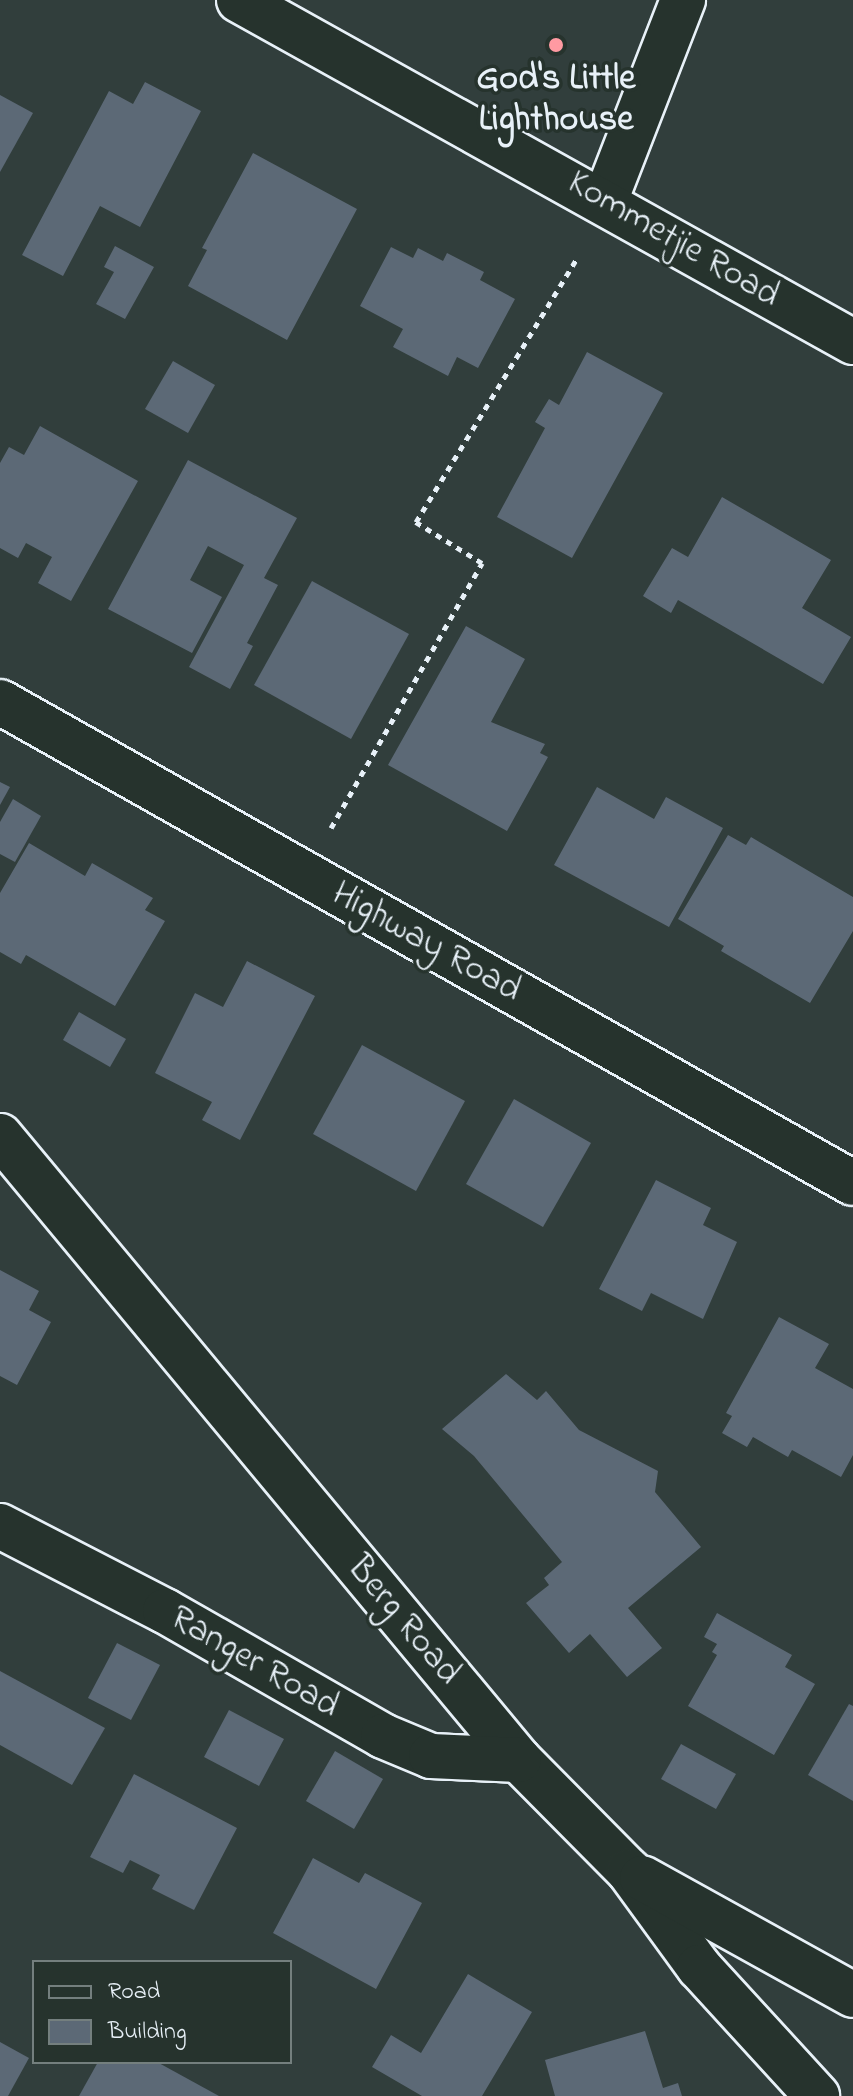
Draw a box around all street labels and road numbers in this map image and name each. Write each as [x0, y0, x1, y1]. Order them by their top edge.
street label: Kommetjie Road [559, 162, 787, 318]
street label: Highway Road [324, 873, 528, 1013]
street label: Berg Road [337, 1548, 469, 1694]
street label: Ranger Road [162, 1597, 346, 1729]

